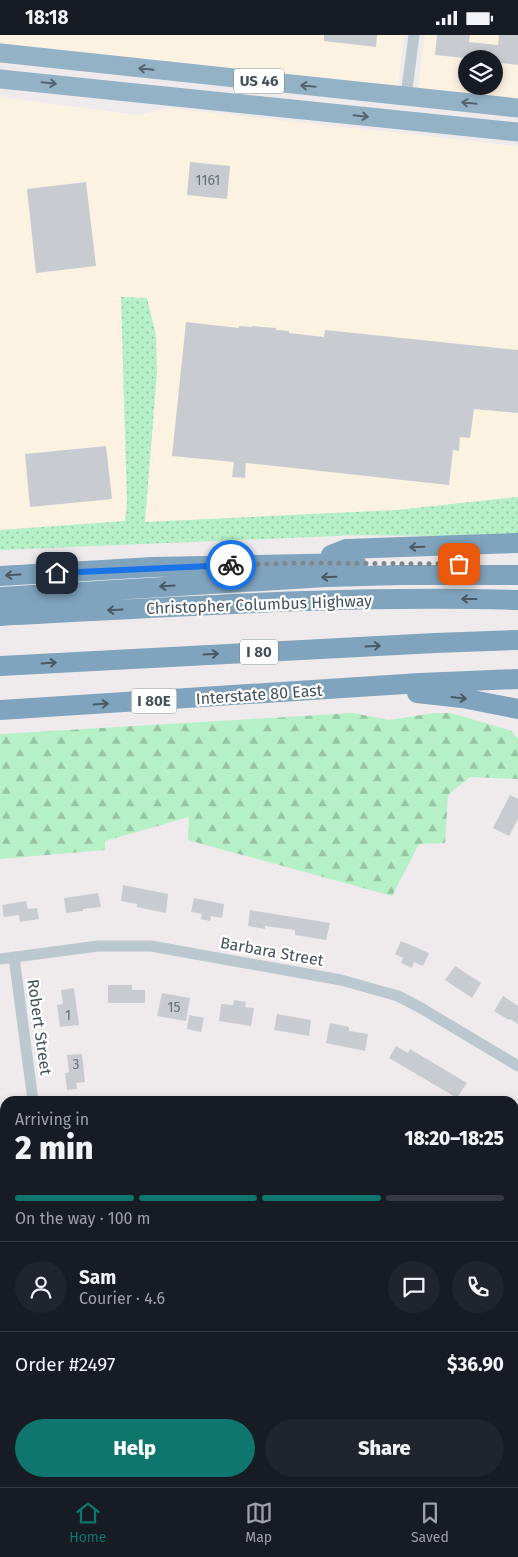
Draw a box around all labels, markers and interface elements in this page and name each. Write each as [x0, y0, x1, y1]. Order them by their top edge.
text: 18:18 [25, 6, 69, 29]
map controls [458, 50, 503, 95]
button: layers [458, 50, 503, 95]
one-way arrow [139, 64, 155, 74]
road number: US 46 [234, 69, 284, 93]
one-way arrow [40, 78, 56, 88]
one-way arrow [300, 81, 316, 91]
one-way arrow [462, 98, 478, 108]
one-way arrow [352, 111, 368, 121]
house number: 1161 [196, 172, 220, 189]
courier [206, 540, 256, 590]
one-way arrow [409, 542, 426, 552]
pin [438, 543, 480, 585]
icon: bag [445, 550, 473, 578]
icon: bike [217, 551, 245, 579]
pin [36, 552, 78, 594]
icon: home [43, 559, 71, 587]
one-way arrow [5, 571, 21, 580]
one-way arrow [322, 572, 338, 582]
one-way arrow [159, 582, 175, 591]
street label: Christopher Columbus Highway [146, 591, 372, 618]
one-way arrow [462, 594, 478, 604]
one-way arrow [107, 606, 123, 615]
road number: I 80 [240, 639, 278, 665]
one-way arrow [364, 641, 381, 651]
one-way arrow [203, 650, 219, 659]
one-way arrow [40, 659, 56, 668]
street label: Interstate 80 East [195, 681, 323, 708]
road number: I 80E [132, 689, 176, 713]
one-way arrow [450, 693, 466, 703]
one-way arrow [93, 700, 109, 709]
street label: Barbara Street [219, 933, 325, 970]
street label: Robert Street [23, 978, 56, 1076]
house number: 15 [167, 999, 181, 1016]
house number: 1 [65, 1007, 71, 1024]
house number: 3 [73, 1056, 80, 1073]
text: Arriving in [15, 1110, 89, 1129]
text: 18:20–18:25 [404, 1127, 504, 1150]
text: 2 min [15, 1129, 93, 1167]
text: On the way · 100 m [15, 1209, 150, 1228]
button: person [15, 1261, 67, 1313]
button: chat [388, 1261, 440, 1313]
button: phone [452, 1261, 504, 1313]
text: Sam [79, 1266, 116, 1289]
text: Courier · 4.6 [79, 1289, 165, 1308]
text: Order #2497 [15, 1353, 115, 1376]
text: $36.90 [447, 1353, 504, 1376]
button: Help [15, 1419, 255, 1477]
button: Share [265, 1419, 504, 1477]
tab: Home [69, 1499, 106, 1546]
tab: Map [245, 1499, 273, 1546]
tab: Saved [411, 1499, 449, 1546]

